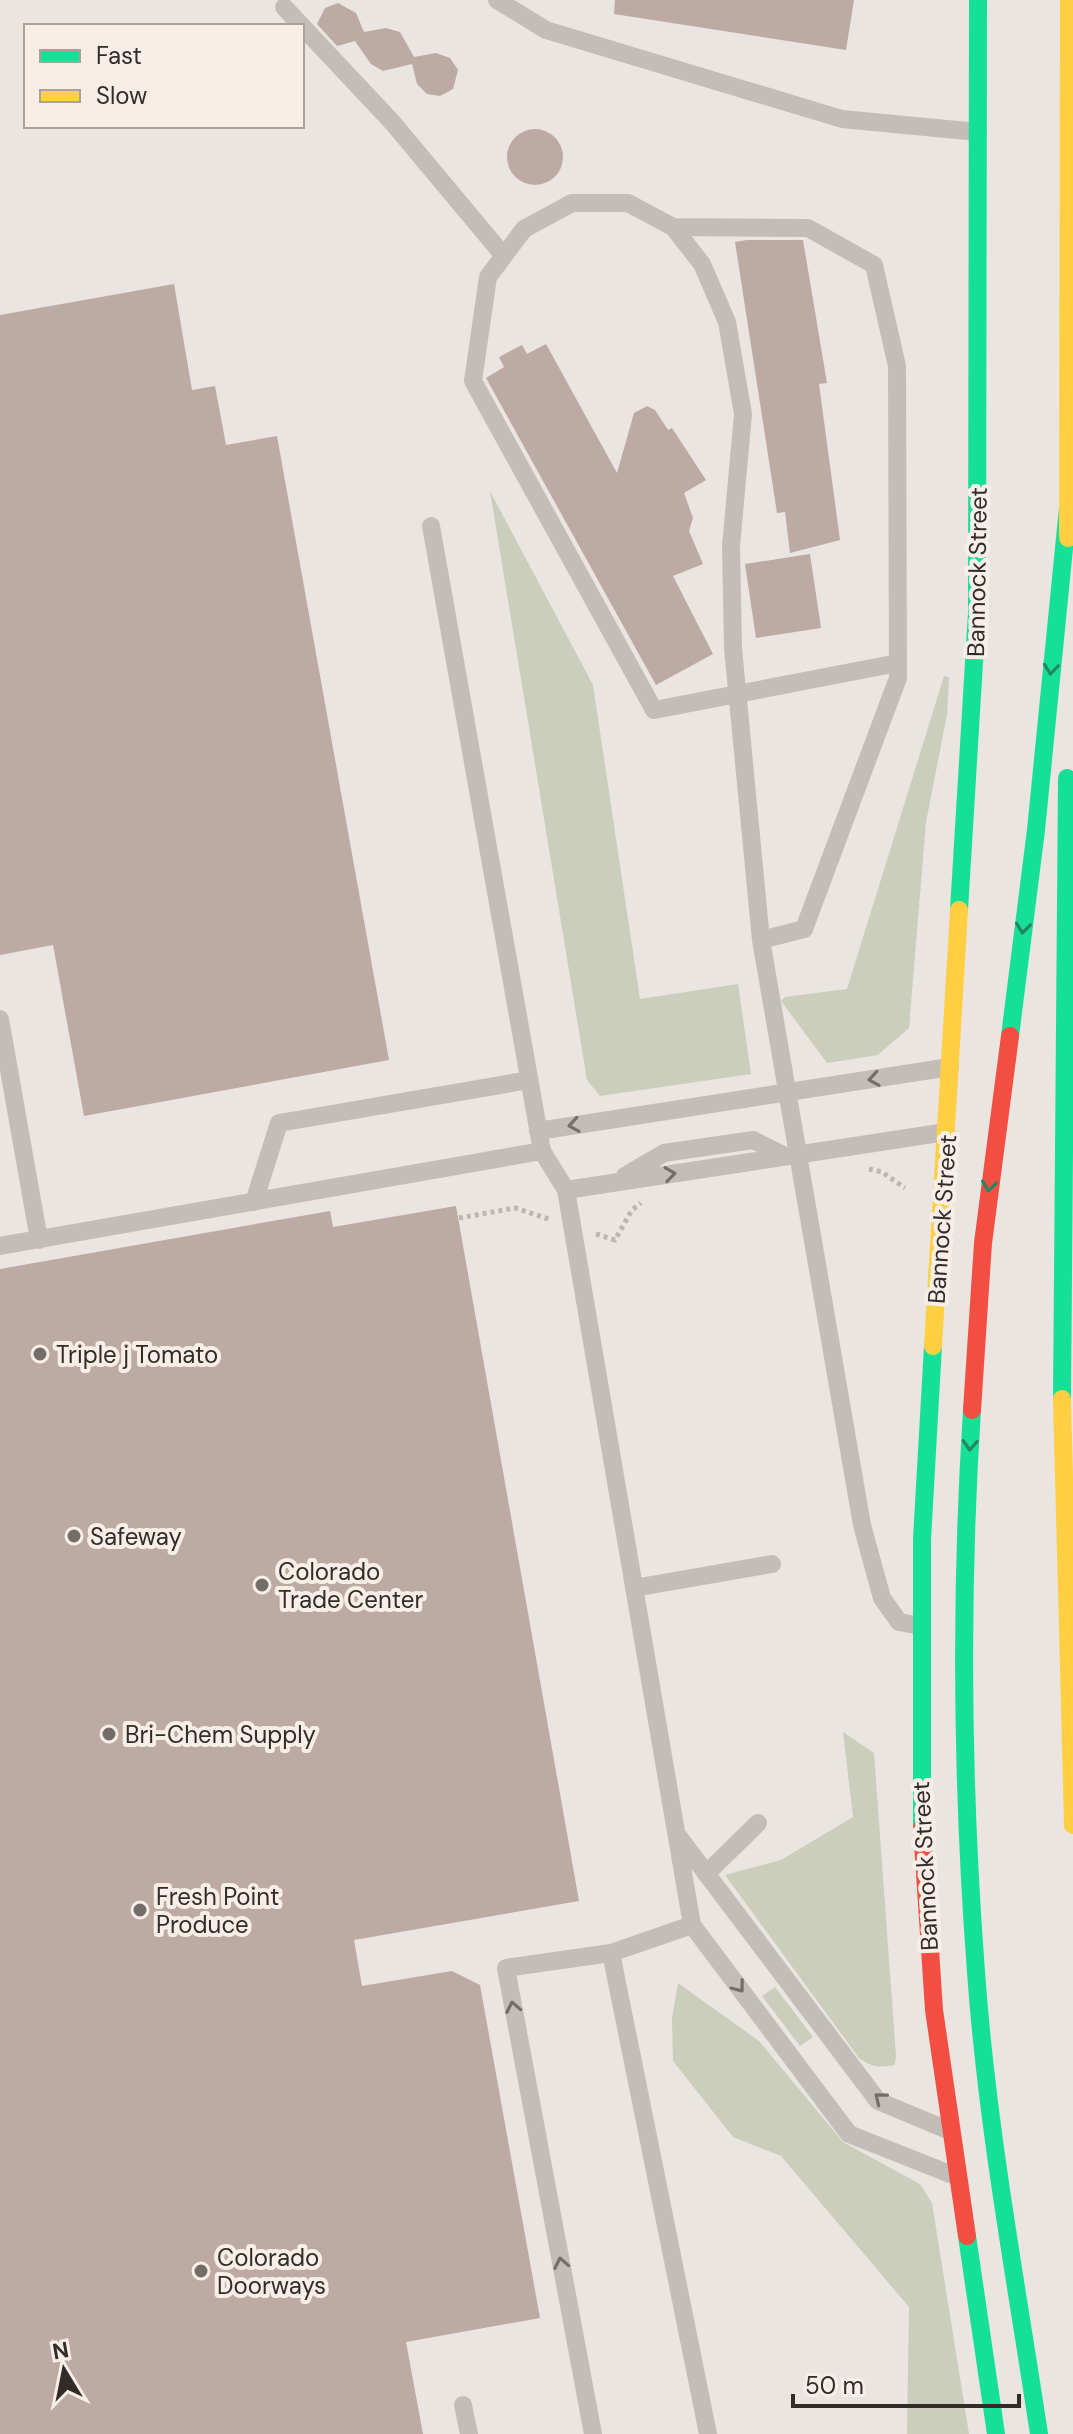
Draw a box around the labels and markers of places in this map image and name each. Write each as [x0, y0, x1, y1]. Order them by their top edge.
place label: Triple j Tomato [56, 1339, 218, 1370]
marker: Triple j Tomato [31, 1345, 49, 1363]
place label: Safeway [90, 1521, 182, 1552]
marker: Safeway [65, 1527, 83, 1545]
place label: Colorado Trade Center [278, 1556, 423, 1615]
marker: Colorado Trade Center [253, 1576, 271, 1594]
place label: Bri-Chem Supply [125, 1719, 316, 1750]
marker: Bri-Chem Supply [100, 1725, 118, 1743]
place label: Fresh Point Produce [156, 1881, 280, 1940]
marker: Fresh Point Produce [131, 1901, 149, 1919]
place label: Colorado Doorways [217, 2242, 326, 2301]
marker: Colorado Doorways [192, 2262, 210, 2280]

